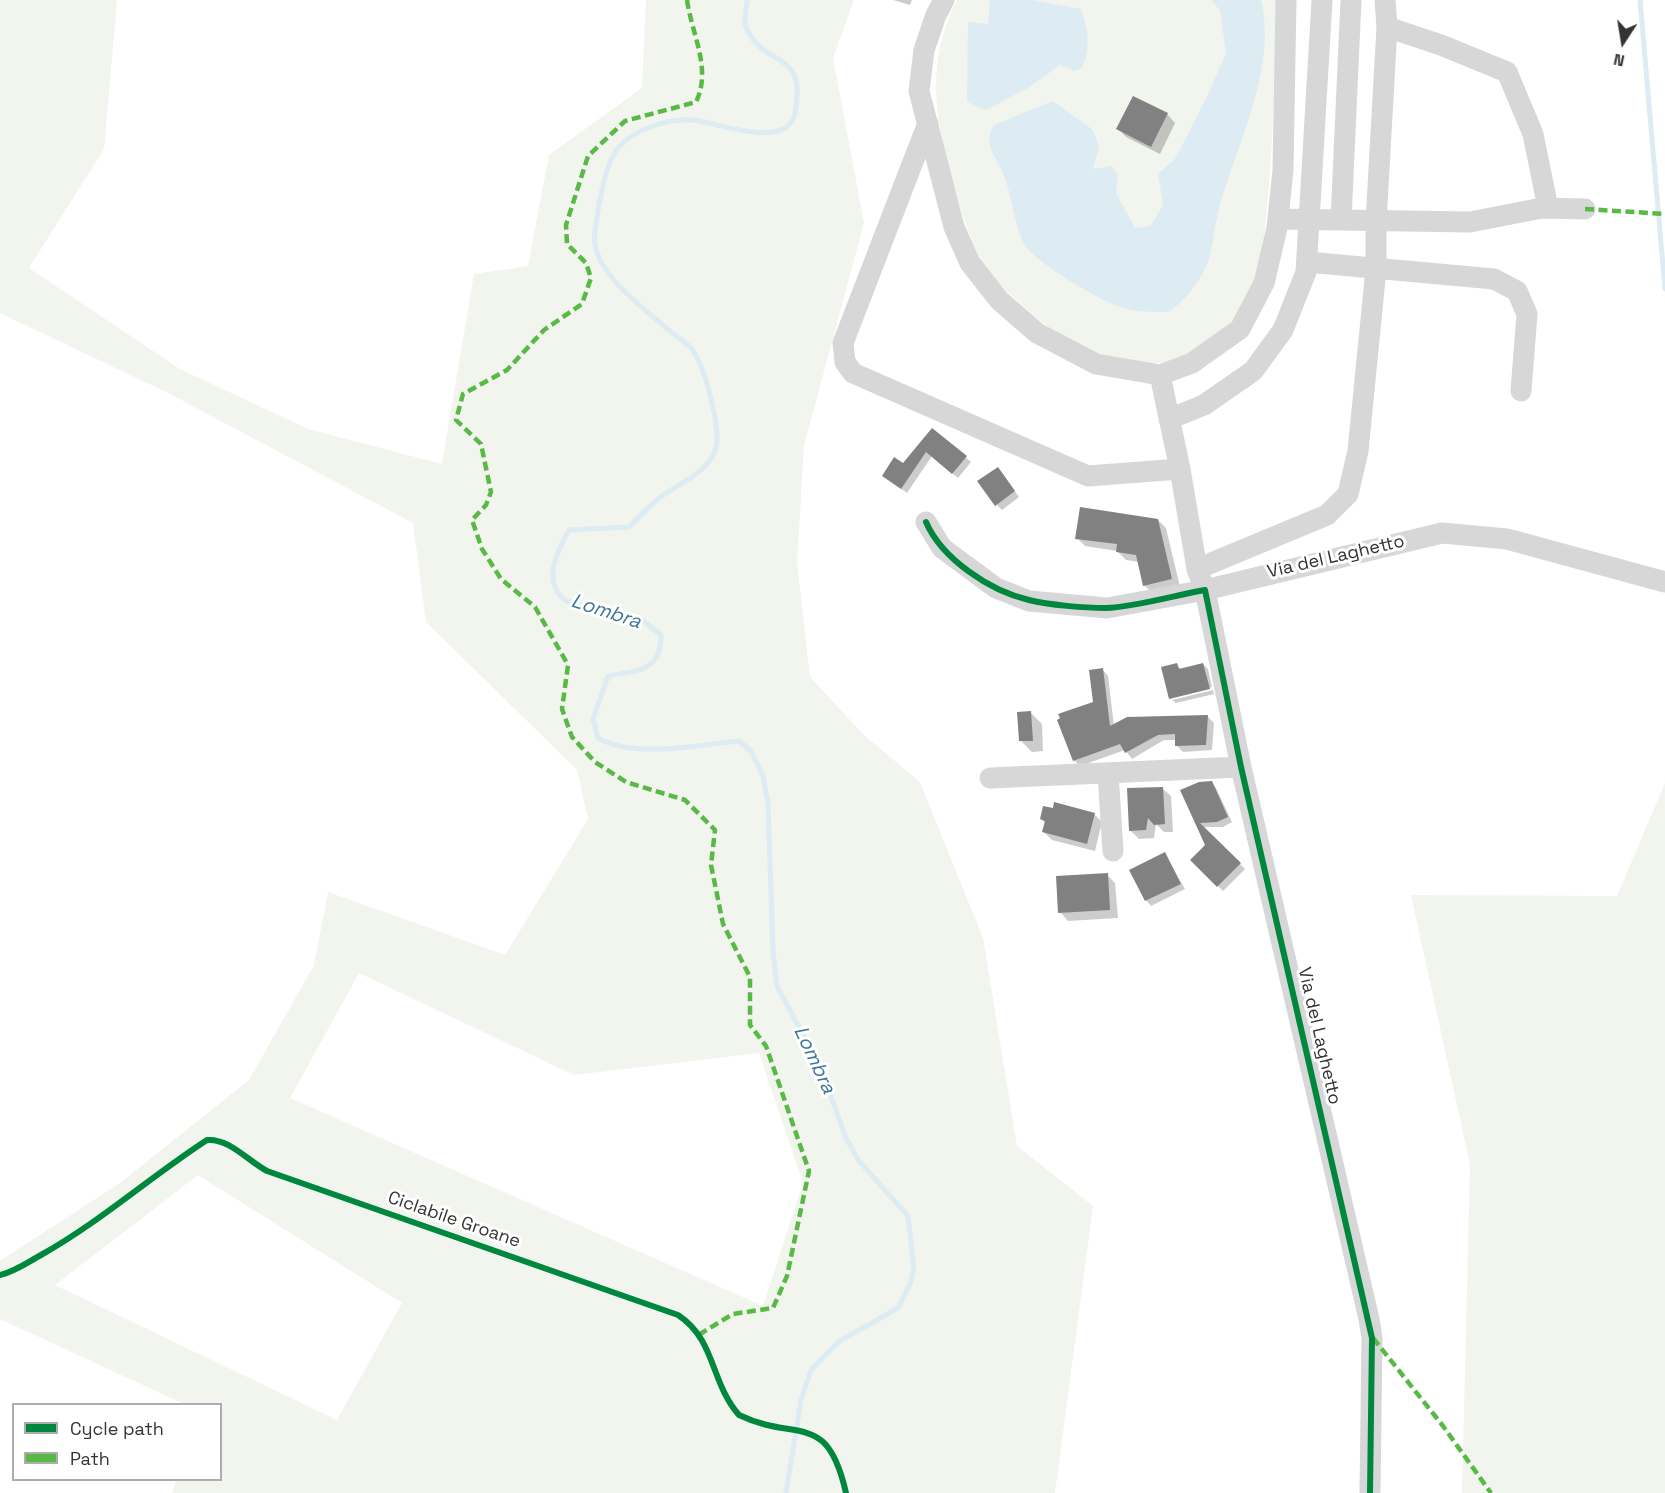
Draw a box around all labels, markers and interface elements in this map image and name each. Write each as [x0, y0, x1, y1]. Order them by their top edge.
north arrow [1593, 12, 1653, 72]
text: N [1612, 49, 1627, 71]
street label: Via del Laghetto [1265, 531, 1407, 583]
water label: Lombra [568, 589, 644, 635]
street label: Via del Laghetto [1293, 965, 1345, 1107]
water label: Lombra [788, 1022, 840, 1098]
street label: Ciclabile Groane [385, 1187, 523, 1253]
legend [12, 1403, 222, 1481]
text: Cycle path [70, 1417, 164, 1440]
text: Path [70, 1447, 110, 1470]

